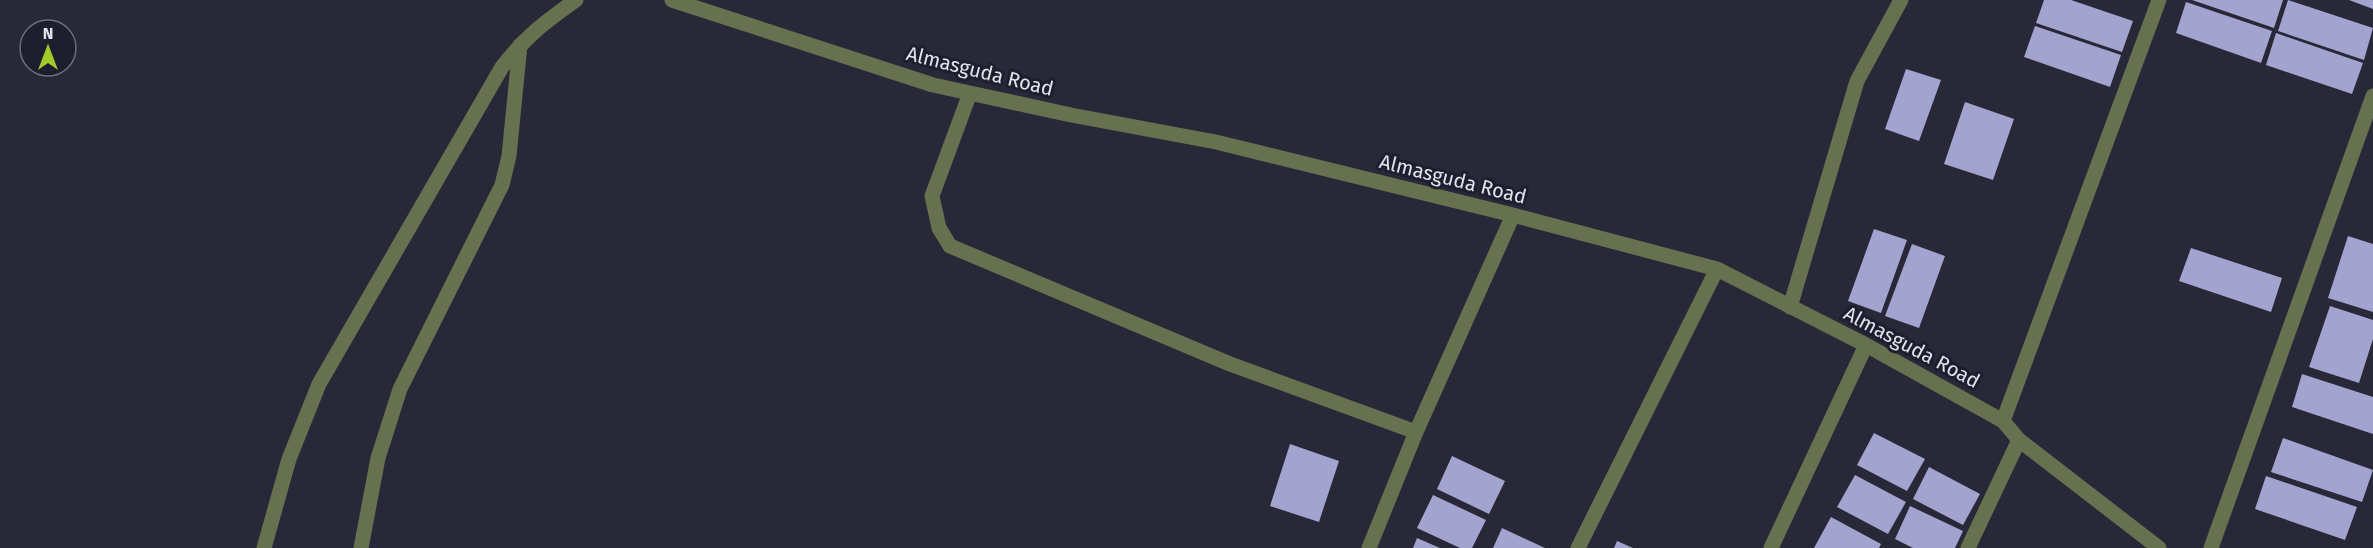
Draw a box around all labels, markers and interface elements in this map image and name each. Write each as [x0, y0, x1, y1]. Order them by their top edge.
north arrow [18, 18, 78, 78]
text: N [43, 24, 53, 43]
street label: Almasguda Road [904, 41, 1056, 101]
street label: Almasguda Road [1377, 149, 1529, 209]
street label: Almasguda Road [1840, 301, 1984, 393]

